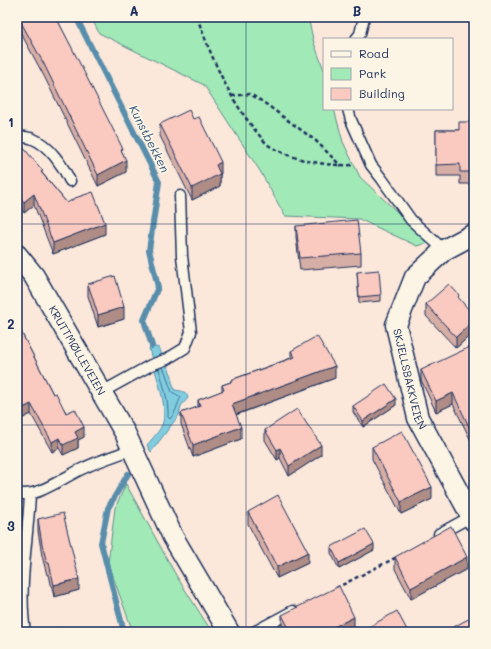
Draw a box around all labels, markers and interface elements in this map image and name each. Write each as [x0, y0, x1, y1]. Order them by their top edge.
text: A [129, 2, 139, 19]
text: B [353, 2, 362, 19]
legend [323, 38, 453, 110]
text: Road [359, 45, 389, 61]
text: Park [359, 65, 386, 81]
text: Building [359, 85, 405, 101]
water label: Kunstbekken [126, 102, 174, 175]
text: 1 [8, 113, 14, 130]
street label: KRUTTMØLLEVEIEN [46, 302, 109, 398]
text: 2 [7, 315, 15, 332]
street label: SKJELLSBAKKVEIEN [390, 327, 431, 432]
text: 3 [7, 517, 15, 534]

